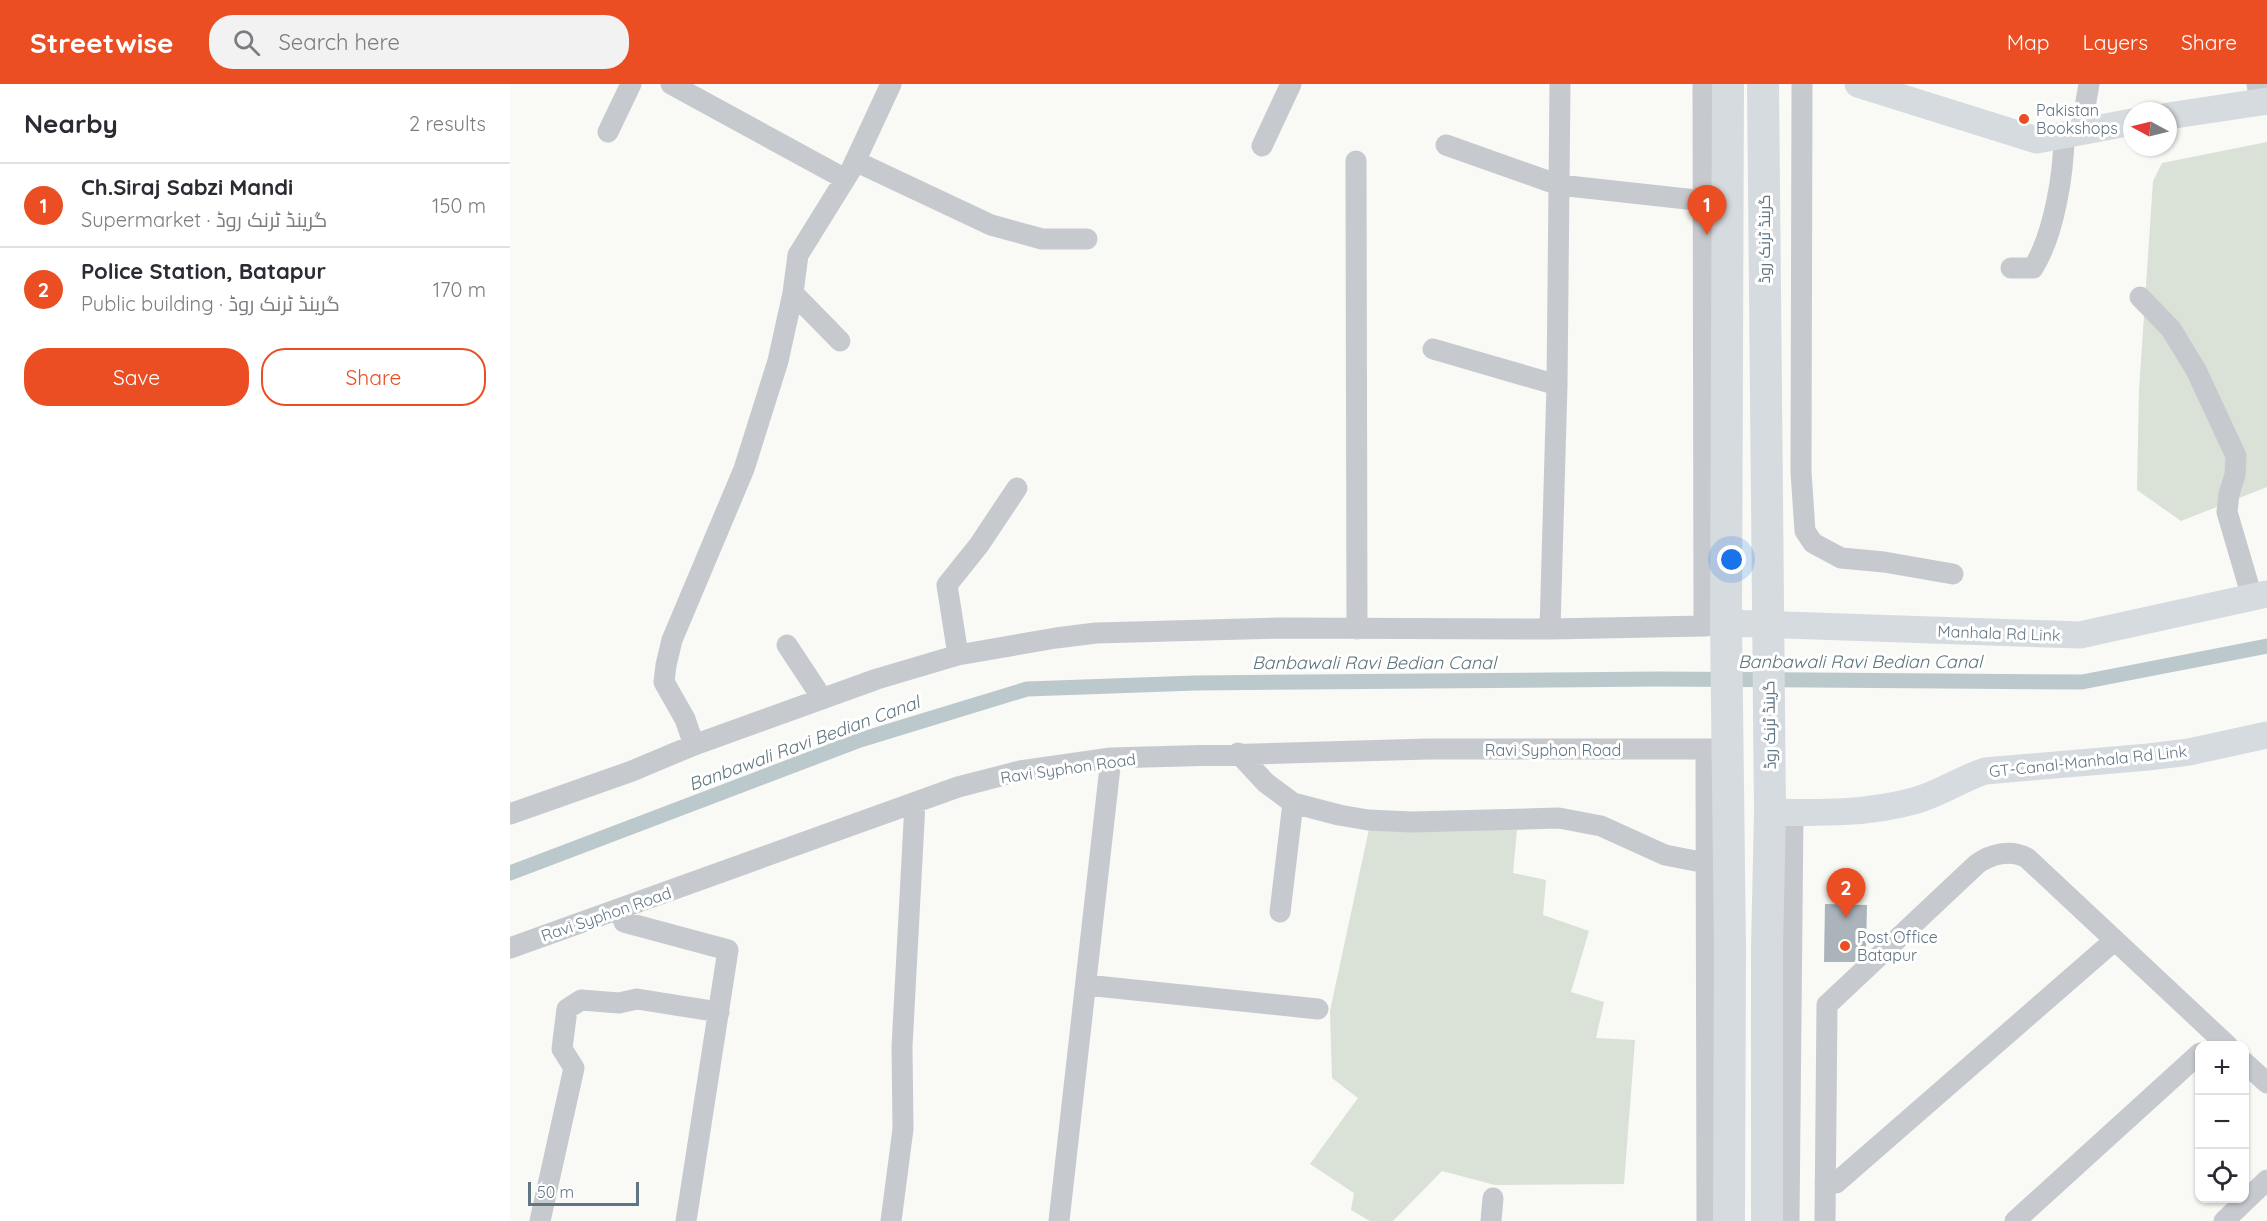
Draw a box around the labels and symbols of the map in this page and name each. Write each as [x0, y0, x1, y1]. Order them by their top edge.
place label: Pakistan Bookshops [2036, 100, 2118, 138]
north arrow [2123, 102, 2177, 156]
marker: Pakistan Bookshops [2017, 112, 2031, 126]
pin: 1 [1688, 186, 1726, 235]
street label: گرینڈ ٹرنک روڈ [1754, 195, 1774, 283]
your location [1717, 545, 1746, 574]
street label: Manhala Rd Link [1937, 621, 2061, 645]
water label: Banbawali Ravi Bedian Canal [1738, 650, 1984, 673]
water label: Banbawali Ravi Bedian Canal [1252, 651, 1498, 674]
street label: گرینڈ ٹرنک روڈ [1758, 680, 1780, 770]
water label: Banbawali Ravi Bedian Canal [685, 690, 924, 796]
street label: Ravi Syphon Road [1485, 740, 1621, 760]
street label: GT-Canal-Manhala Rd Link [1988, 741, 2188, 781]
street label: Ravi Syphon Road [999, 749, 1137, 787]
pin: 2 [1826, 868, 1866, 918]
street label: Ravi Syphon Road [538, 882, 674, 946]
place label: Post Office Batapur [1857, 927, 1938, 965]
marker: Post Office Batapur [1838, 939, 1852, 953]
scale bar [528, 1179, 639, 1206]

